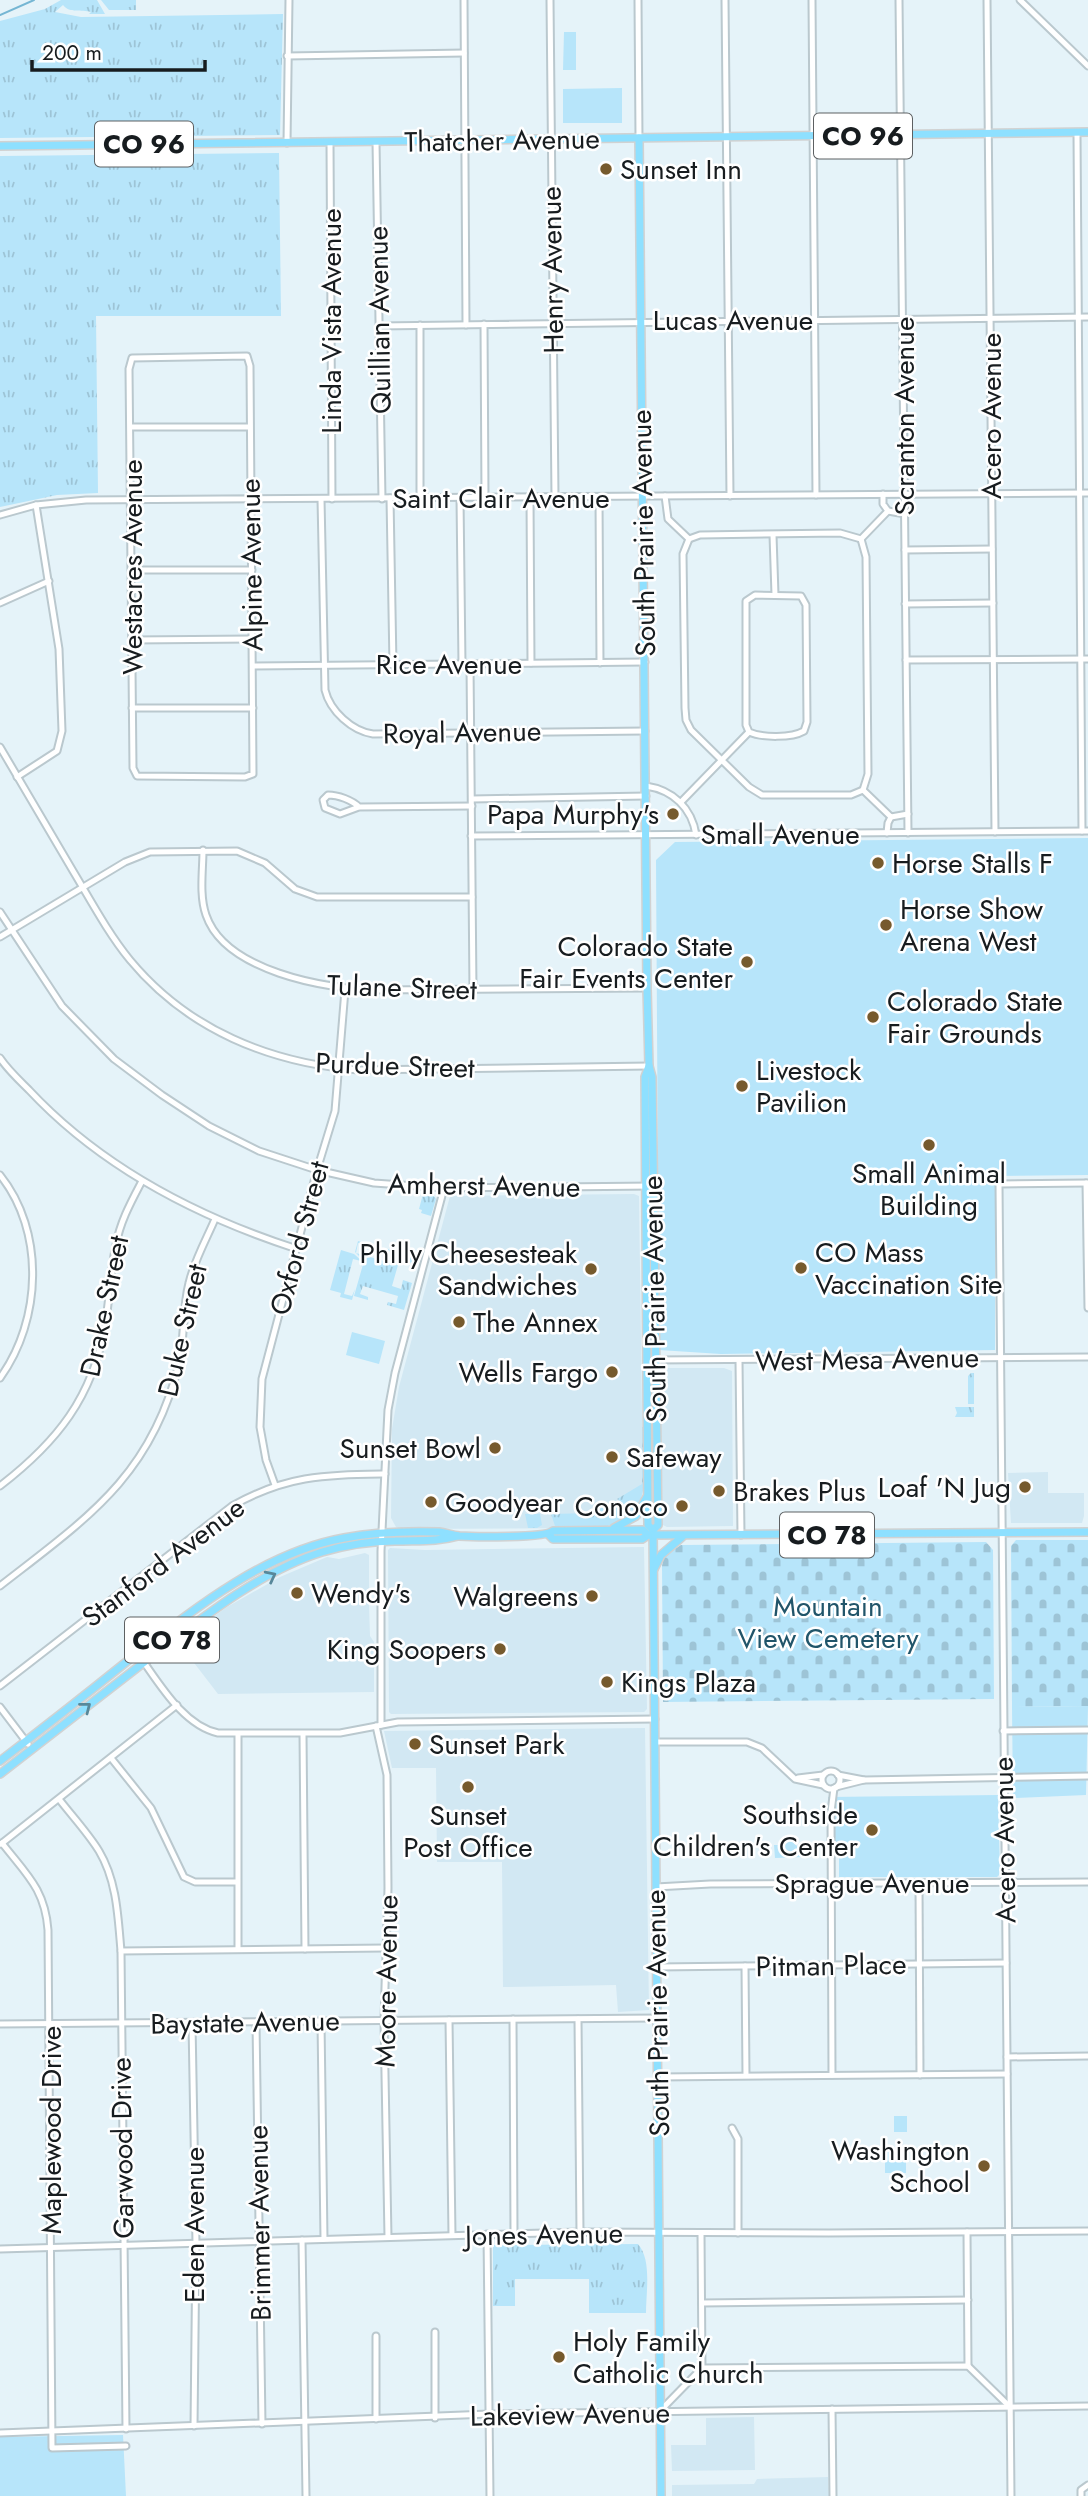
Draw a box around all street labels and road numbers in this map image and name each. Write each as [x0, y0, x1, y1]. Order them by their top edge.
road number: CO 96 [814, 113, 912, 158]
street label: Thatcher Avenue [404, 118, 600, 163]
road number: CO 96 [95, 122, 193, 167]
street label: Henry Avenue [531, 186, 574, 354]
street label: Linda Vista Avenue [311, 208, 352, 434]
street label: Quillian Avenue [357, 226, 402, 414]
street label: Lucas Avenue [653, 300, 813, 341]
street label: Scranton Avenue [884, 317, 925, 515]
street label: Acero Avenue [971, 333, 1012, 499]
street label: South Prairie Avenue [621, 409, 666, 657]
street label: Westacres Avenue [112, 459, 153, 675]
street label: Alpine Avenue [229, 478, 274, 652]
street label: Saint Clair Avenue [392, 478, 610, 519]
street label: Rice Avenue [376, 644, 522, 685]
street label: Royal Avenue [382, 711, 542, 754]
street label: Small Avenue [700, 814, 860, 855]
street label: Tulane Street [326, 964, 478, 1011]
street label: Purdue Street [315, 1042, 476, 1089]
street label: Oxford Street [259, 1156, 340, 1320]
street label: Amherst Avenue [387, 1163, 581, 1208]
street label: South Prairie Avenue [632, 1175, 677, 1423]
street label: Drake Street [70, 1231, 140, 1381]
street label: Duke Street [147, 1259, 218, 1401]
street label: West Mesa Avenue [755, 1337, 979, 1382]
street label: Stanford Avenue [73, 1487, 253, 1637]
road number: CO 78 [780, 1512, 874, 1558]
road number: CO 78 [125, 1618, 219, 1662]
street label: Acero Avenue [983, 1756, 1026, 1924]
street label: Sprague Avenue [774, 1863, 970, 1904]
street label: South Prairie Avenue [635, 1889, 680, 2137]
street label: Moore Avenue [364, 1894, 409, 2068]
street label: Pitman Place [755, 1944, 907, 1987]
street label: Baystate Avenue [150, 2000, 340, 2045]
street label: Maplewood Drive [31, 2026, 72, 2234]
street label: Garwood Drive [100, 2057, 145, 2239]
street label: Brimmer Avenue [237, 2125, 282, 2321]
street label: Eden Avenue [174, 2147, 215, 2303]
street label: Jones Avenue [461, 2213, 623, 2256]
street label: Lakeview Avenue [470, 2392, 670, 2437]

